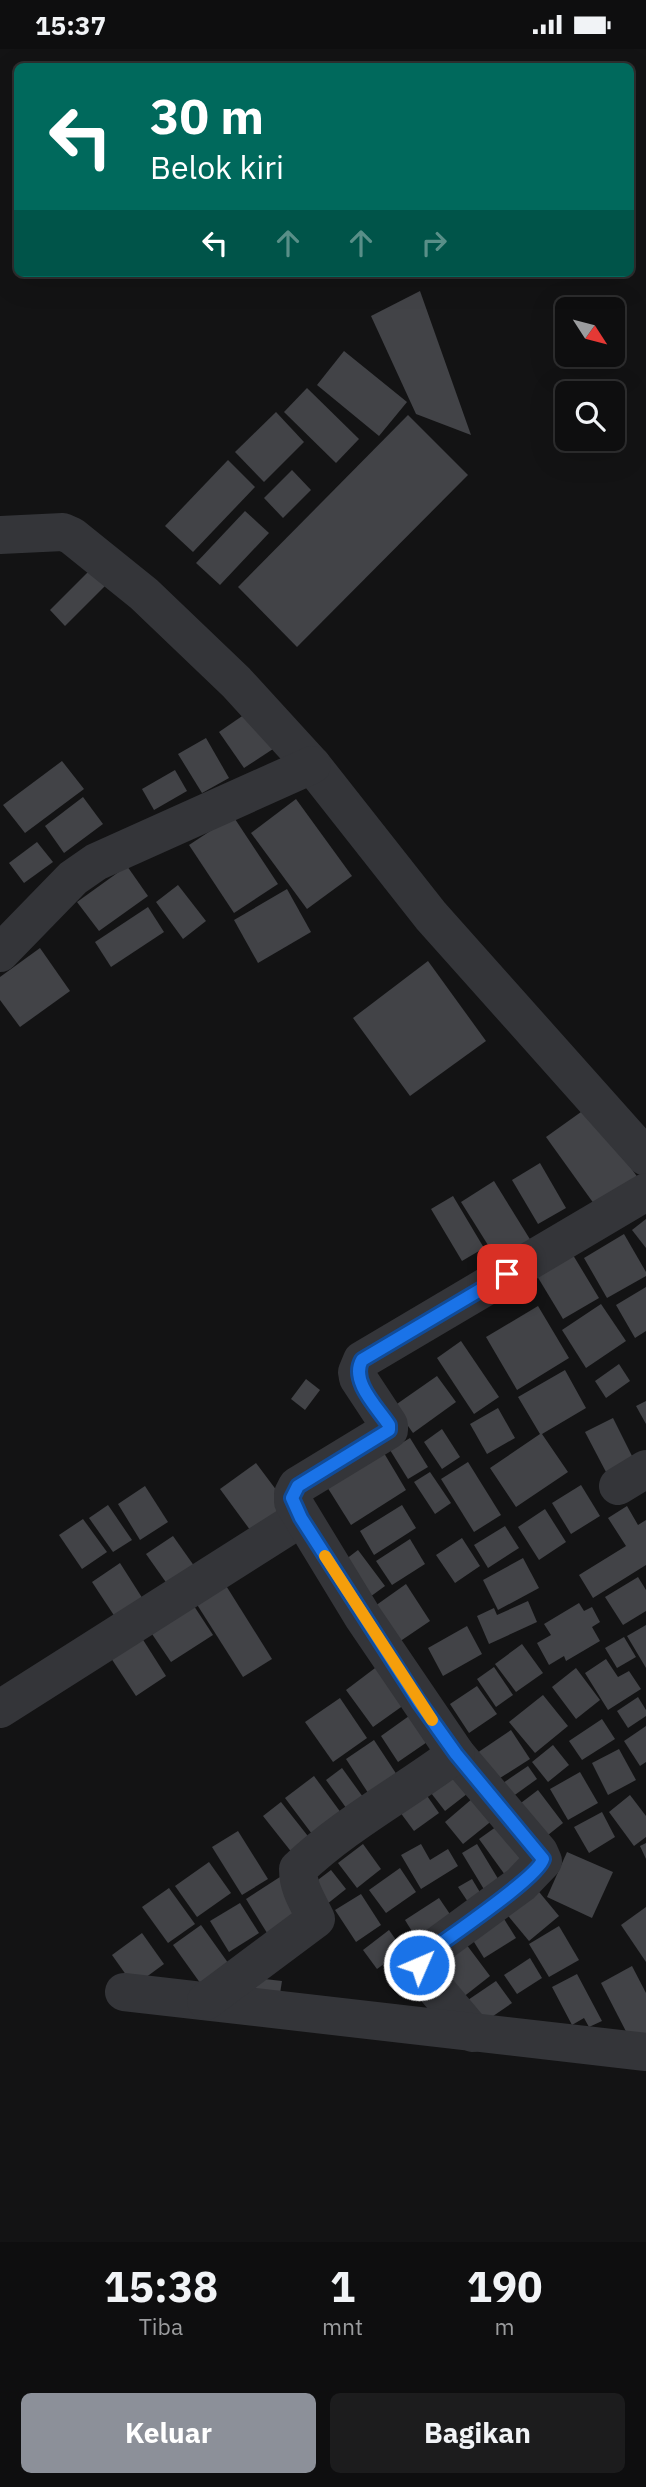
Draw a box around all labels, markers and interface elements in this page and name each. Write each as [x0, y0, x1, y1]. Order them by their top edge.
text: 15:37 [35, 8, 106, 42]
text: 30 m [150, 84, 264, 147]
icon: left [35, 91, 126, 182]
text: Belok kiri [150, 146, 284, 188]
icon: left [196, 224, 234, 262]
icon: ahead [269, 224, 307, 262]
icon: ahead [342, 224, 380, 262]
icon: right [415, 224, 453, 262]
north arrow [555, 297, 625, 367]
map controls [555, 297, 625, 451]
button: search [555, 381, 625, 451]
pin [477, 1244, 537, 1304]
icon: arrive [488, 1255, 526, 1293]
position arrow [382, 1928, 456, 2002]
text: 15:38 [104, 2259, 218, 2314]
text: 1 [330, 2259, 355, 2314]
text: 190 [467, 2259, 542, 2314]
text: Tiba [139, 2311, 183, 2341]
text: mnt [322, 2311, 363, 2341]
text: m [495, 2311, 515, 2341]
button: Keluar [21, 2393, 316, 2473]
button: Bagikan [330, 2393, 625, 2473]

